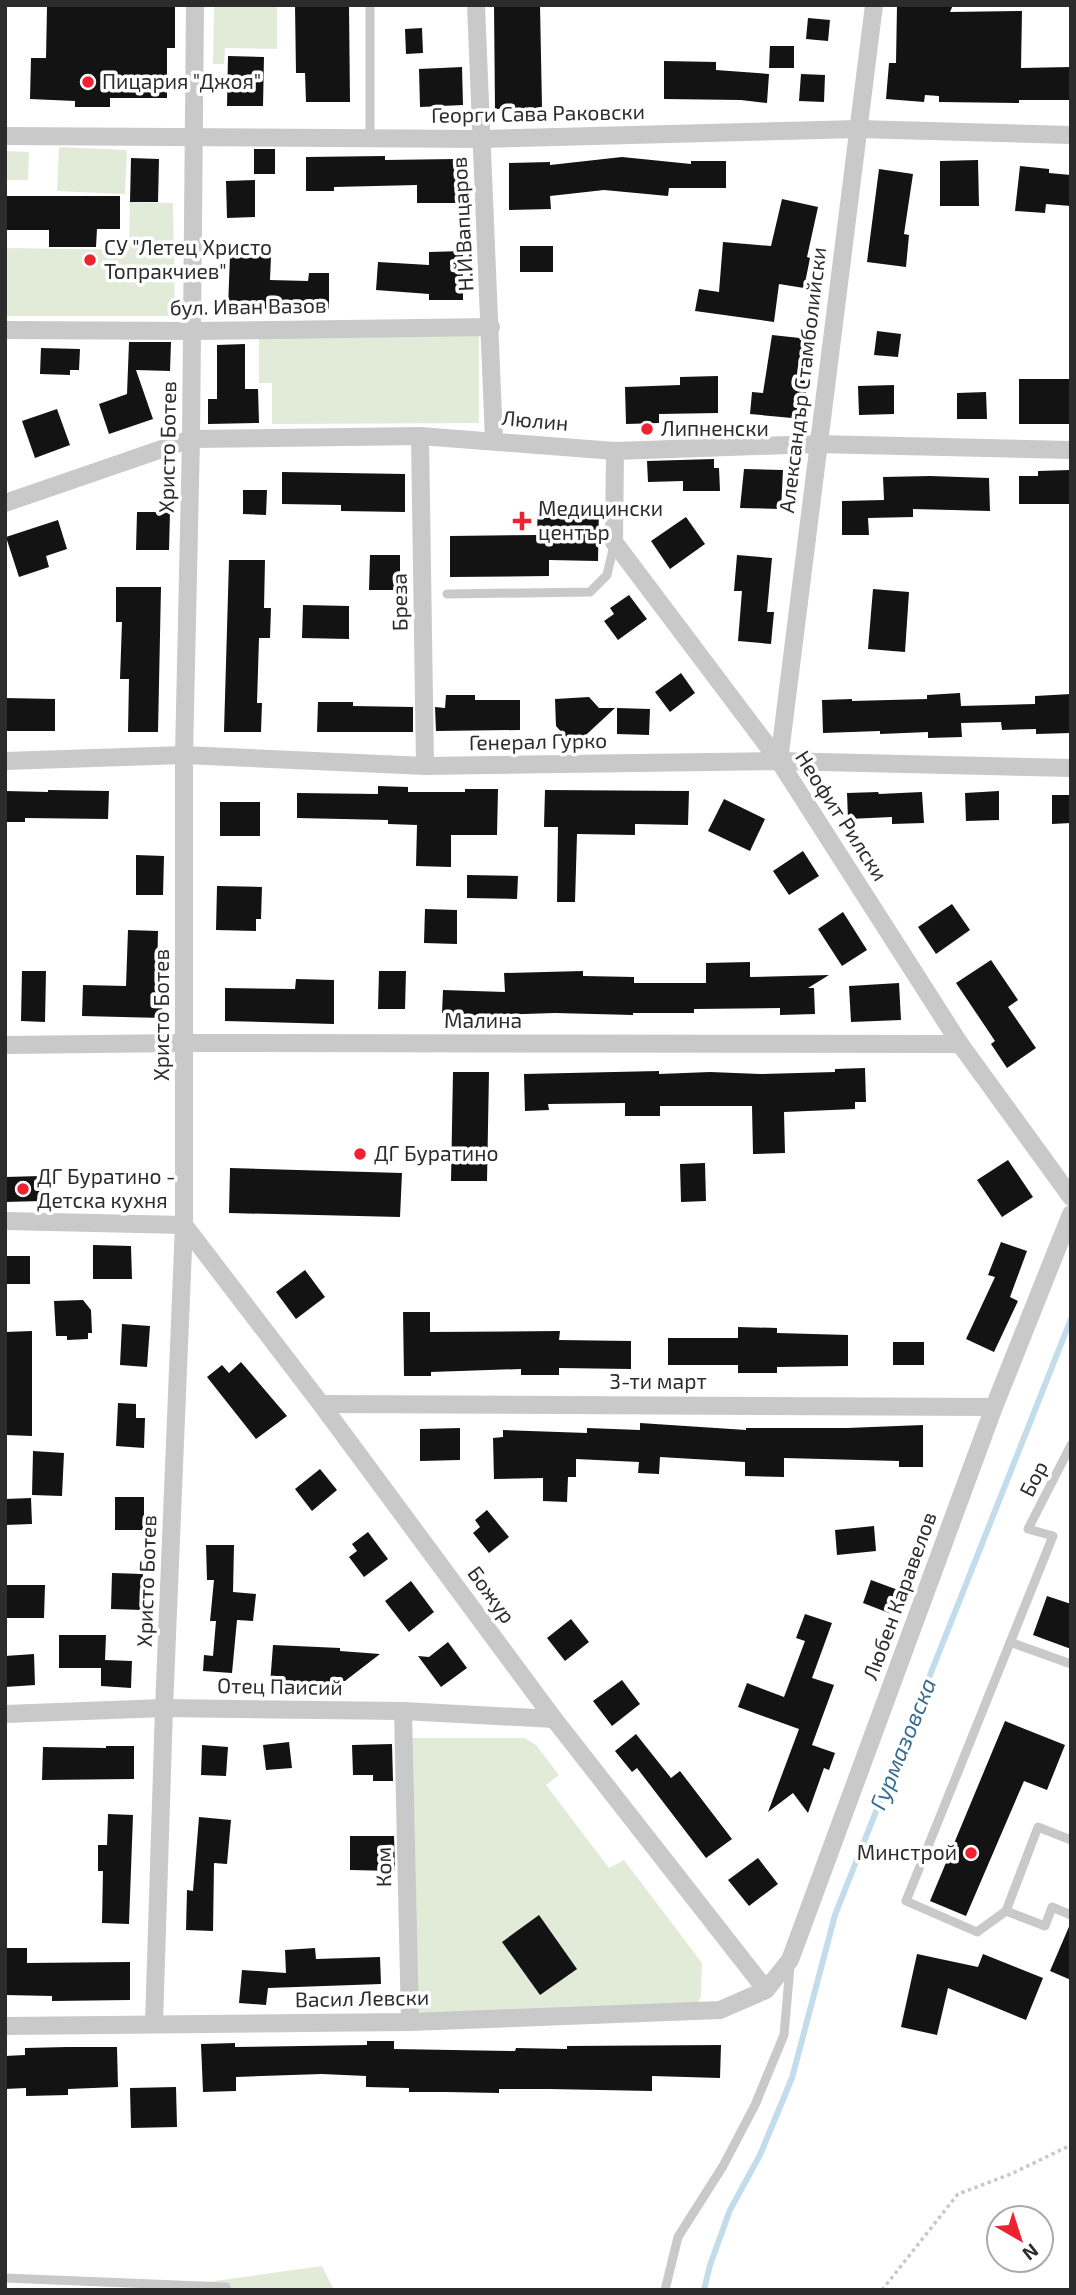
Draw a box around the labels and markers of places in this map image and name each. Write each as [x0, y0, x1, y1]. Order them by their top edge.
place label: Пицария "Джоя" [102, 68, 261, 93]
marker: Пицария "Джоя" [80, 74, 96, 90]
place label: СУ "Летец Христо Топракчиев" [104, 234, 272, 283]
marker: СУ "Летец Христо Топракчиев" [82, 252, 98, 268]
place label: Липненски [661, 415, 769, 440]
marker: Липненски [639, 421, 655, 437]
place label: Медицински център [538, 495, 663, 544]
marker: Медицински център [512, 511, 532, 531]
place label: ДГ Буратино [374, 1140, 498, 1166]
marker: ДГ Буратино [352, 1146, 368, 1162]
place label: ДГ Буратино - Детска кухня [37, 1163, 176, 1213]
marker: ДГ Буратино - Детска кухня [15, 1181, 31, 1197]
place label: Минстрой [857, 1839, 957, 1864]
marker: Минстрой [963, 1845, 979, 1861]

